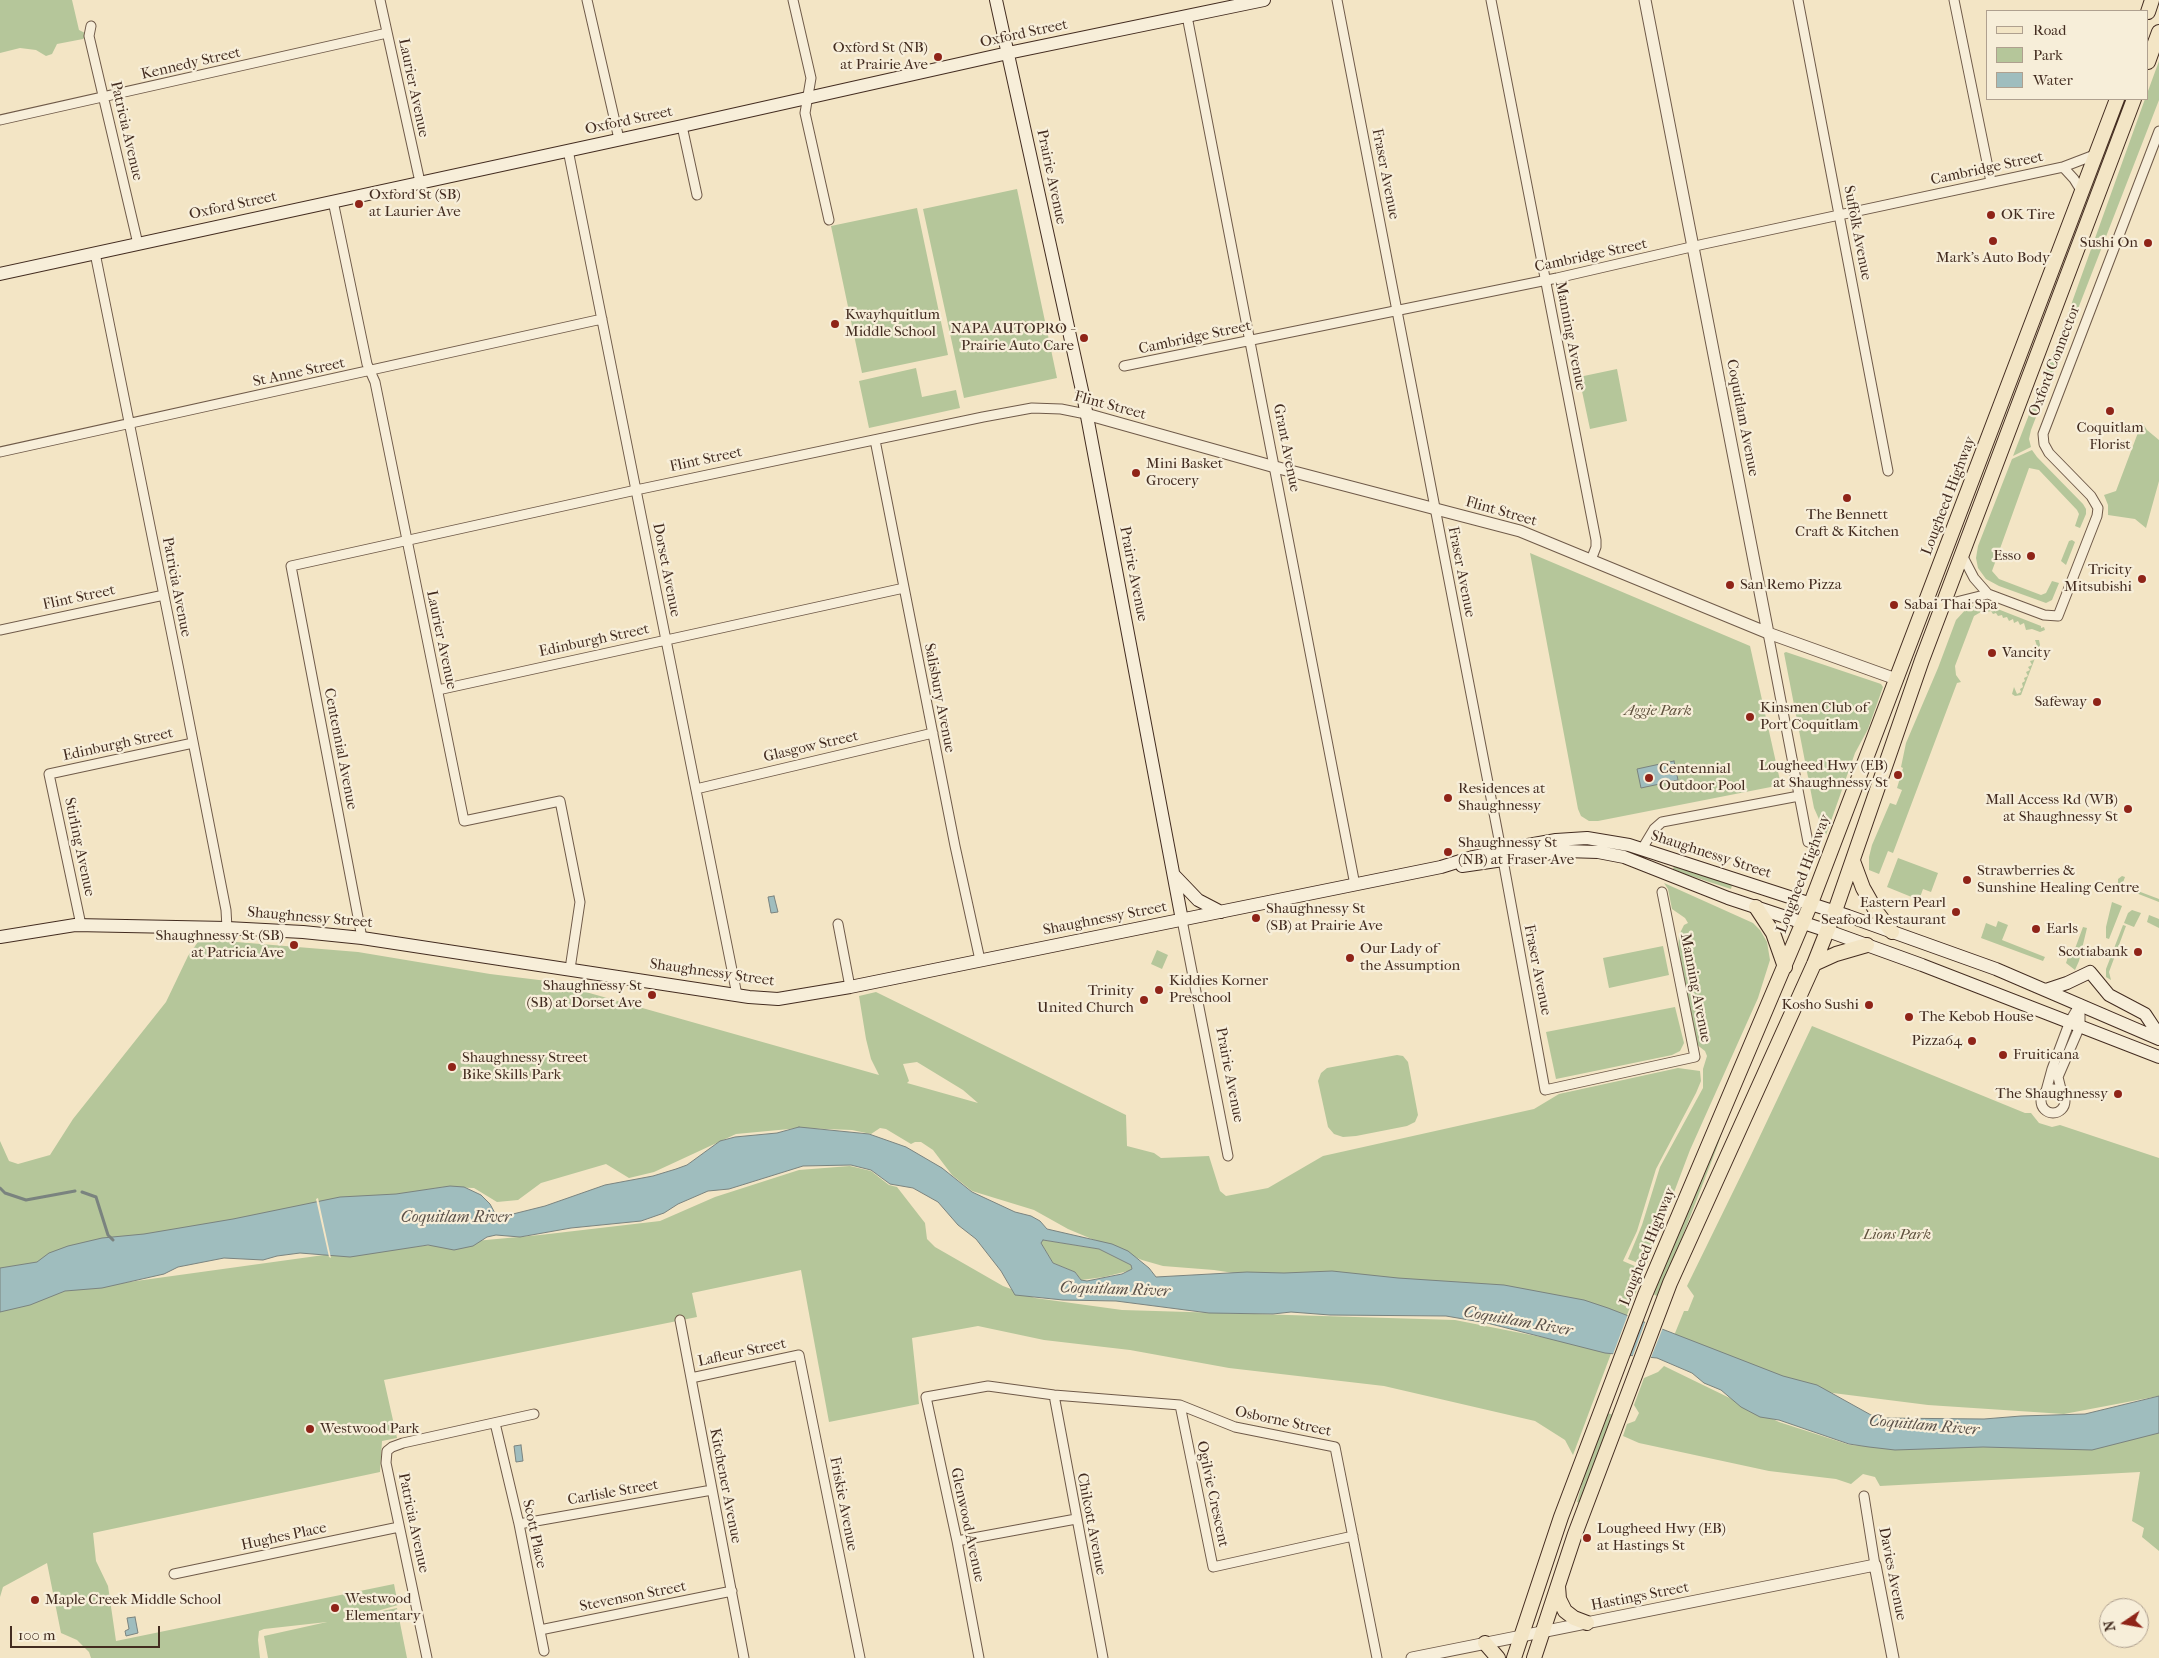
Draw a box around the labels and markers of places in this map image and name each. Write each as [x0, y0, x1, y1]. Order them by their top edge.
place label: Oxford St (NB) at Prairie Ave [833, 39, 928, 74]
marker: Oxford St (NB) at Prairie Ave [932, 51, 944, 63]
place label: Oxford St (SB) at Laurier Ave [369, 186, 461, 221]
marker: Oxford St (SB) at Laurier Ave [353, 198, 365, 210]
place label: OK Tire [2001, 206, 2055, 224]
marker: OK Tire [1985, 209, 1997, 221]
place label: Sushi On [2080, 234, 2138, 252]
marker: Mark's Auto Body [1987, 235, 1999, 247]
marker: Sushi On [2142, 237, 2154, 249]
place label: Mark's Auto Body [1936, 249, 2050, 267]
place label: Kwayhquitlum Middle School [845, 306, 940, 341]
marker: Kwayhquitlum Middle School [829, 318, 841, 330]
place label: NAPA AUTOPRO - Prairie Auto Care [951, 320, 1074, 355]
marker: NAPA AUTOPRO - Prairie Auto Care [1078, 332, 1090, 344]
marker: Coquitlam Florist [2104, 405, 2116, 417]
place label: Coquitlam Florist [2076, 419, 2144, 454]
place label: Mini Basket Grocery [1146, 455, 1223, 490]
marker: Mini Basket Grocery [1130, 467, 1142, 479]
marker: The Bennett Craft & Kitchen [1841, 492, 1853, 504]
place label: The Bennett Craft & Kitchen [1795, 506, 1899, 541]
place label: Esso [1993, 547, 2021, 565]
marker: Esso [2025, 550, 2037, 562]
place label: Tricity Mitsubishi [2064, 561, 2132, 596]
marker: Tricity Mitsubishi [2136, 573, 2148, 585]
place label: San Remo Pizza [1740, 576, 1842, 594]
marker: San Remo Pizza [1724, 579, 1736, 591]
place label: Sabai Thai Spa [1904, 596, 1997, 614]
marker: Sabai Thai Spa [1888, 599, 1900, 611]
place label: Vancity [2002, 644, 2051, 662]
marker: Vancity [1986, 647, 1998, 659]
place label: Safeway [2035, 693, 2087, 711]
marker: Safeway [2091, 696, 2103, 708]
place label: Kinsmen Club of Port Coquitlam [1760, 699, 1867, 734]
marker: Kinsmen Club of Port Coquitlam [1744, 711, 1756, 723]
place label: Lougheed Hwy (EB) at Shaughnessy St [1759, 757, 1888, 792]
place label: Centennial Outdoor Pool [1659, 760, 1746, 795]
marker: Lougheed Hwy (EB) at Shaughnessy St [1892, 769, 1904, 781]
marker: Centennial Outdoor Pool [1643, 772, 1655, 784]
place label: Residences at Shaughnessy [1458, 780, 1545, 815]
place label: Mall Access Rd (WB) at Shaughnessy St [1985, 791, 2118, 826]
marker: Residences at Shaughnessy [1442, 792, 1454, 804]
marker: Mall Access Rd (WB) at Shaughnessy St [2122, 803, 2134, 815]
place label: Shaughnessy St (NB) at Fraser Ave [1458, 834, 1574, 869]
marker: Shaughnessy St (NB) at Fraser Ave [1442, 846, 1454, 858]
place label: Strawberries & Sunshine Healing Centre [1977, 862, 2139, 897]
marker: Strawberries & Sunshine Healing Centre [1961, 874, 1973, 886]
place label: Eastern Pearl Seafood Restaurant [1821, 894, 1946, 929]
place label: Shaughnessy St (SB) at Prairie Ave [1266, 900, 1383, 935]
marker: Eastern Pearl Seafood Restaurant [1950, 906, 1962, 918]
marker: Shaughnessy St (SB) at Prairie Ave [1250, 912, 1262, 924]
place label: Earls [2046, 920, 2078, 938]
marker: Earls [2030, 923, 2042, 935]
place label: Shaughnessy St (SB) at Patricia Ave [156, 927, 284, 962]
marker: Shaughnessy St (SB) at Patricia Ave [288, 939, 300, 951]
place label: Our Lady of the Assumption [1360, 940, 1460, 975]
place label: Scotiabank [2058, 943, 2128, 961]
marker: Scotiabank [2132, 946, 2144, 958]
marker: Our Lady of the Assumption [1344, 952, 1356, 964]
place label: Kiddies Korner Preschool [1169, 972, 1268, 1007]
place label: Shaughnessy St (SB) at Dorset Ave [527, 977, 642, 1012]
place label: Trinity United Church [1037, 982, 1134, 1017]
marker: Kiddies Korner Preschool [1153, 984, 1165, 996]
marker: Shaughnessy St (SB) at Dorset Ave [646, 989, 658, 1001]
marker: Trinity United Church [1138, 994, 1150, 1006]
place label: Kosho Sushi [1782, 996, 1859, 1014]
marker: Kosho Sushi [1863, 999, 1875, 1011]
place label: The Kebob House [1919, 1008, 2034, 1026]
marker: The Kebob House [1903, 1011, 1915, 1023]
place label: Pizza64 [1911, 1032, 1962, 1050]
marker: Pizza64 [1966, 1035, 1978, 1047]
place label: Fruiticana [2013, 1046, 2079, 1064]
place label: Shaughnessy Street Bike Skills Park [462, 1049, 588, 1084]
marker: Fruiticana [1997, 1049, 2009, 1061]
marker: Shaughnessy Street Bike Skills Park [446, 1061, 458, 1073]
place label: The Shaughnessy [1996, 1085, 2108, 1103]
marker: The Shaughnessy [2112, 1088, 2124, 1100]
place label: Westwood Park [320, 1420, 419, 1438]
marker: Westwood Park [304, 1423, 316, 1435]
place label: Lougheed Hwy (EB) at Hastings St [1597, 1520, 1726, 1555]
marker: Lougheed Hwy (EB) at Hastings St [1581, 1532, 1593, 1544]
place label: Westwood Elementary [345, 1590, 421, 1625]
place label: Maple Creek Middle School [45, 1591, 221, 1609]
marker: Maple Creek Middle School [29, 1594, 41, 1606]
marker: Westwood Elementary [329, 1602, 341, 1614]

